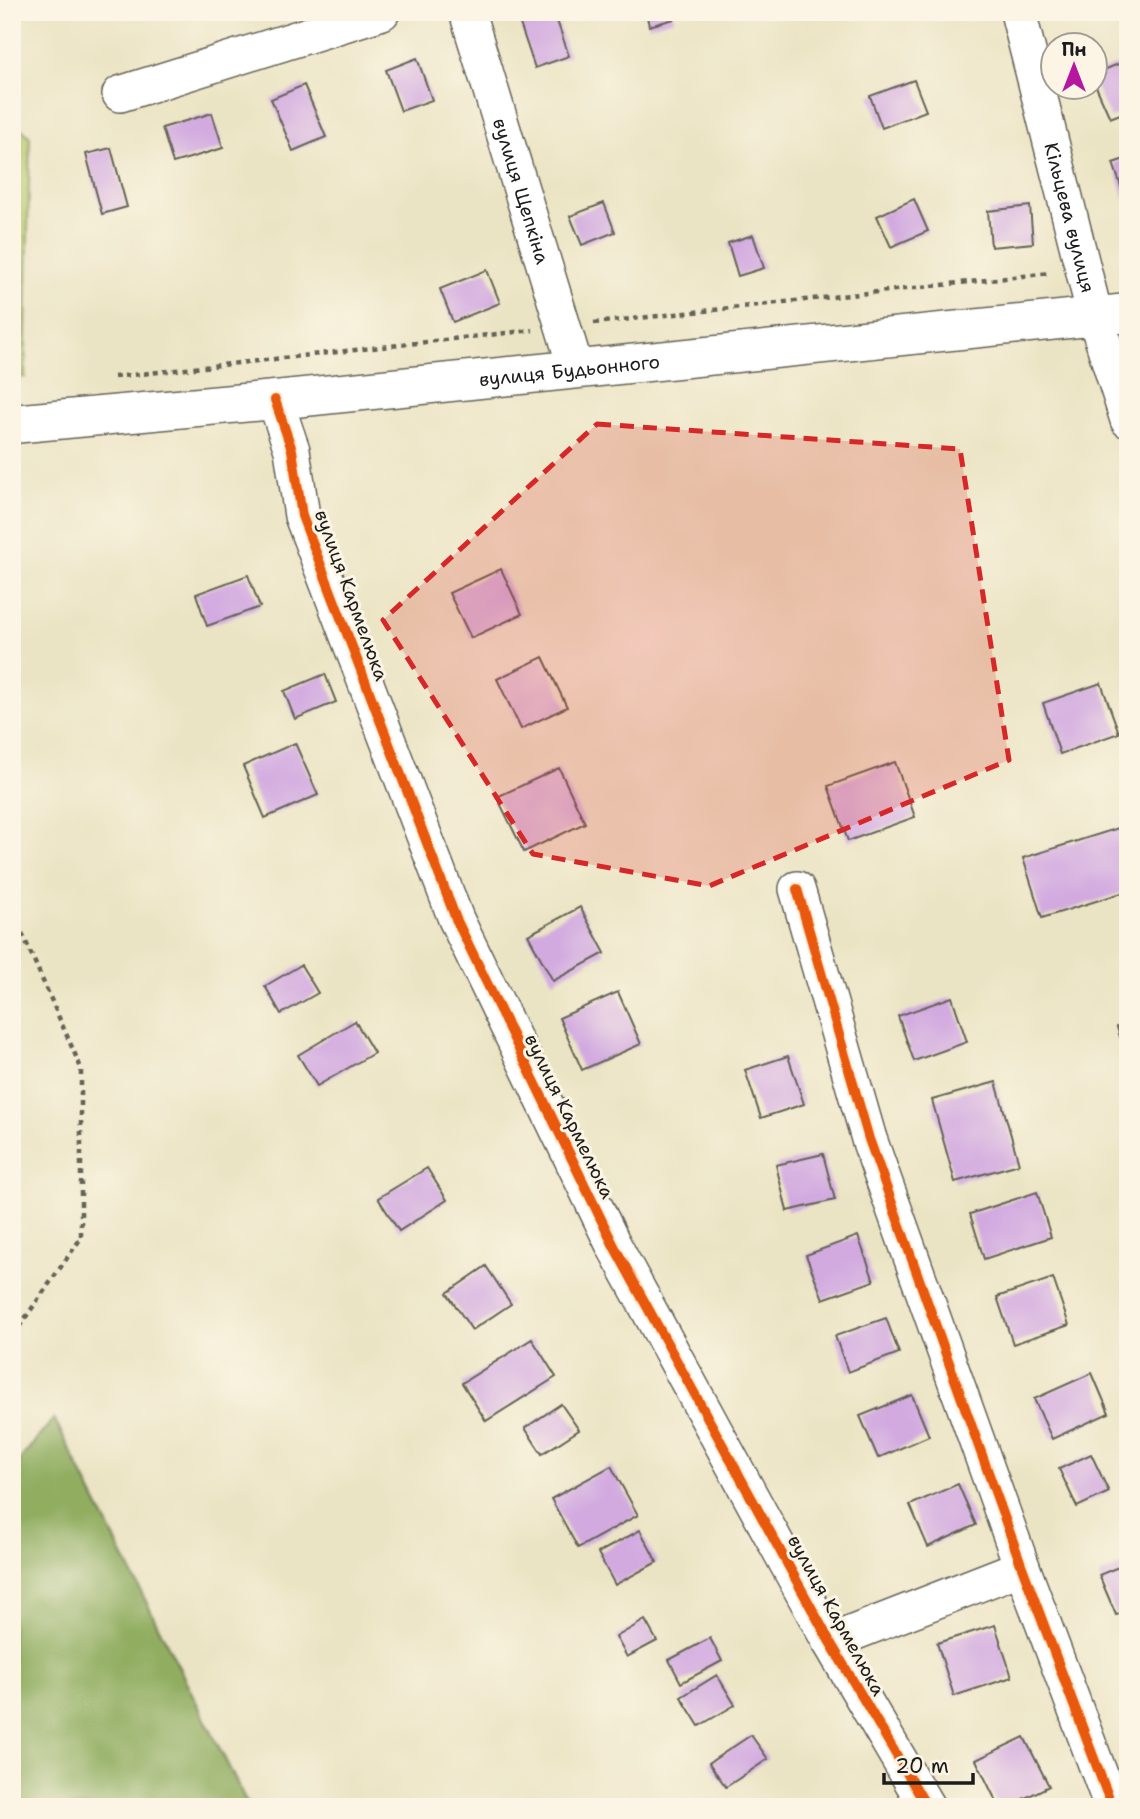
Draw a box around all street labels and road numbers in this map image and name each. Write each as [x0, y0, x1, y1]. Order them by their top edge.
street label: вулиця Щепкіна [487, 115, 555, 267]
street label: Кільцева вулиця [1039, 140, 1101, 295]
street label: вулиця Будьонного [478, 349, 661, 392]
street label: вулиця Кармелюка [309, 506, 394, 684]
street label: вулиця Кармелюка [519, 1030, 620, 1203]
street label: вулиця Кармелюка [782, 1530, 891, 1700]

